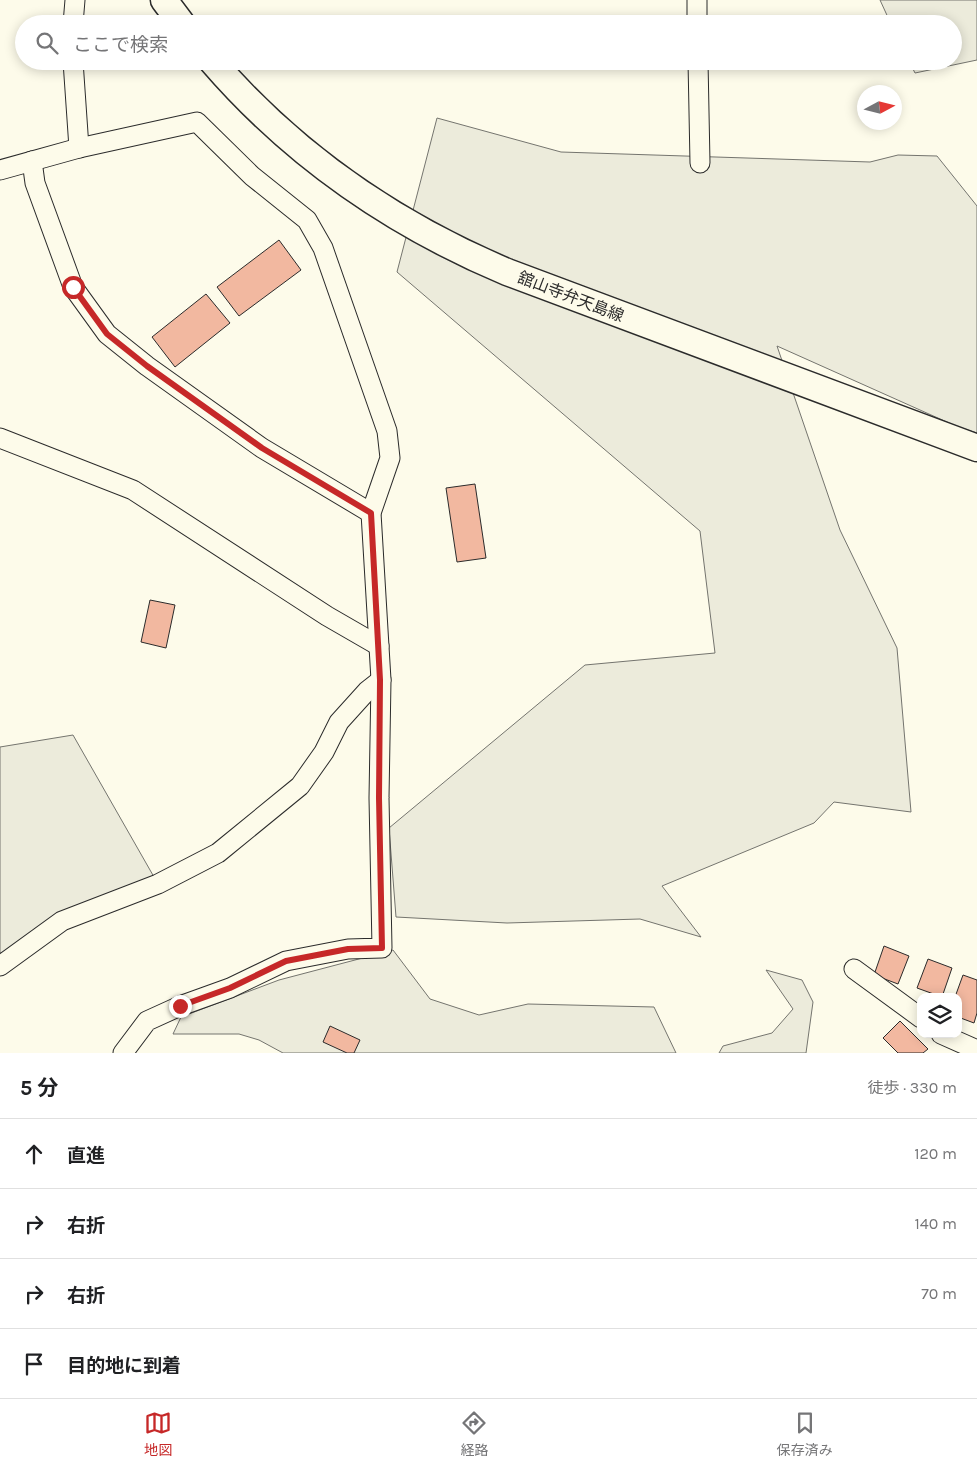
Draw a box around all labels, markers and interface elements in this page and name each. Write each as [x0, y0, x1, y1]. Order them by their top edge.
search box [15, 15, 962, 70]
icon: search [33, 29, 61, 57]
text: ここで検索 [73, 34, 168, 56]
north arrow [857, 85, 902, 130]
street label: 舘山寺弁天島線 [515, 268, 627, 325]
route start [62, 276, 85, 299]
map controls [917, 993, 962, 1038]
button: layers [917, 993, 962, 1038]
route end [169, 995, 192, 1018]
text: 5 分 [20, 1076, 59, 1100]
text: 徒歩 · 330 m [867, 1078, 957, 1097]
icon: ahead [20, 1140, 48, 1168]
text: 120 m [914, 1144, 957, 1163]
text: 直進 [67, 1145, 105, 1167]
icon: right [20, 1210, 48, 1238]
text: 140 m [915, 1214, 957, 1233]
text: 右折 [67, 1215, 105, 1237]
icon: right [20, 1280, 48, 1308]
text: 70 m [921, 1284, 957, 1303]
text: 右折 [67, 1285, 105, 1307]
icon: arrive [20, 1350, 48, 1378]
text: 目的地に到着 [67, 1355, 181, 1377]
tab: 地図 [144, 1409, 172, 1459]
tab: 経路 [460, 1409, 488, 1459]
tab: 保存済み [777, 1409, 833, 1459]

